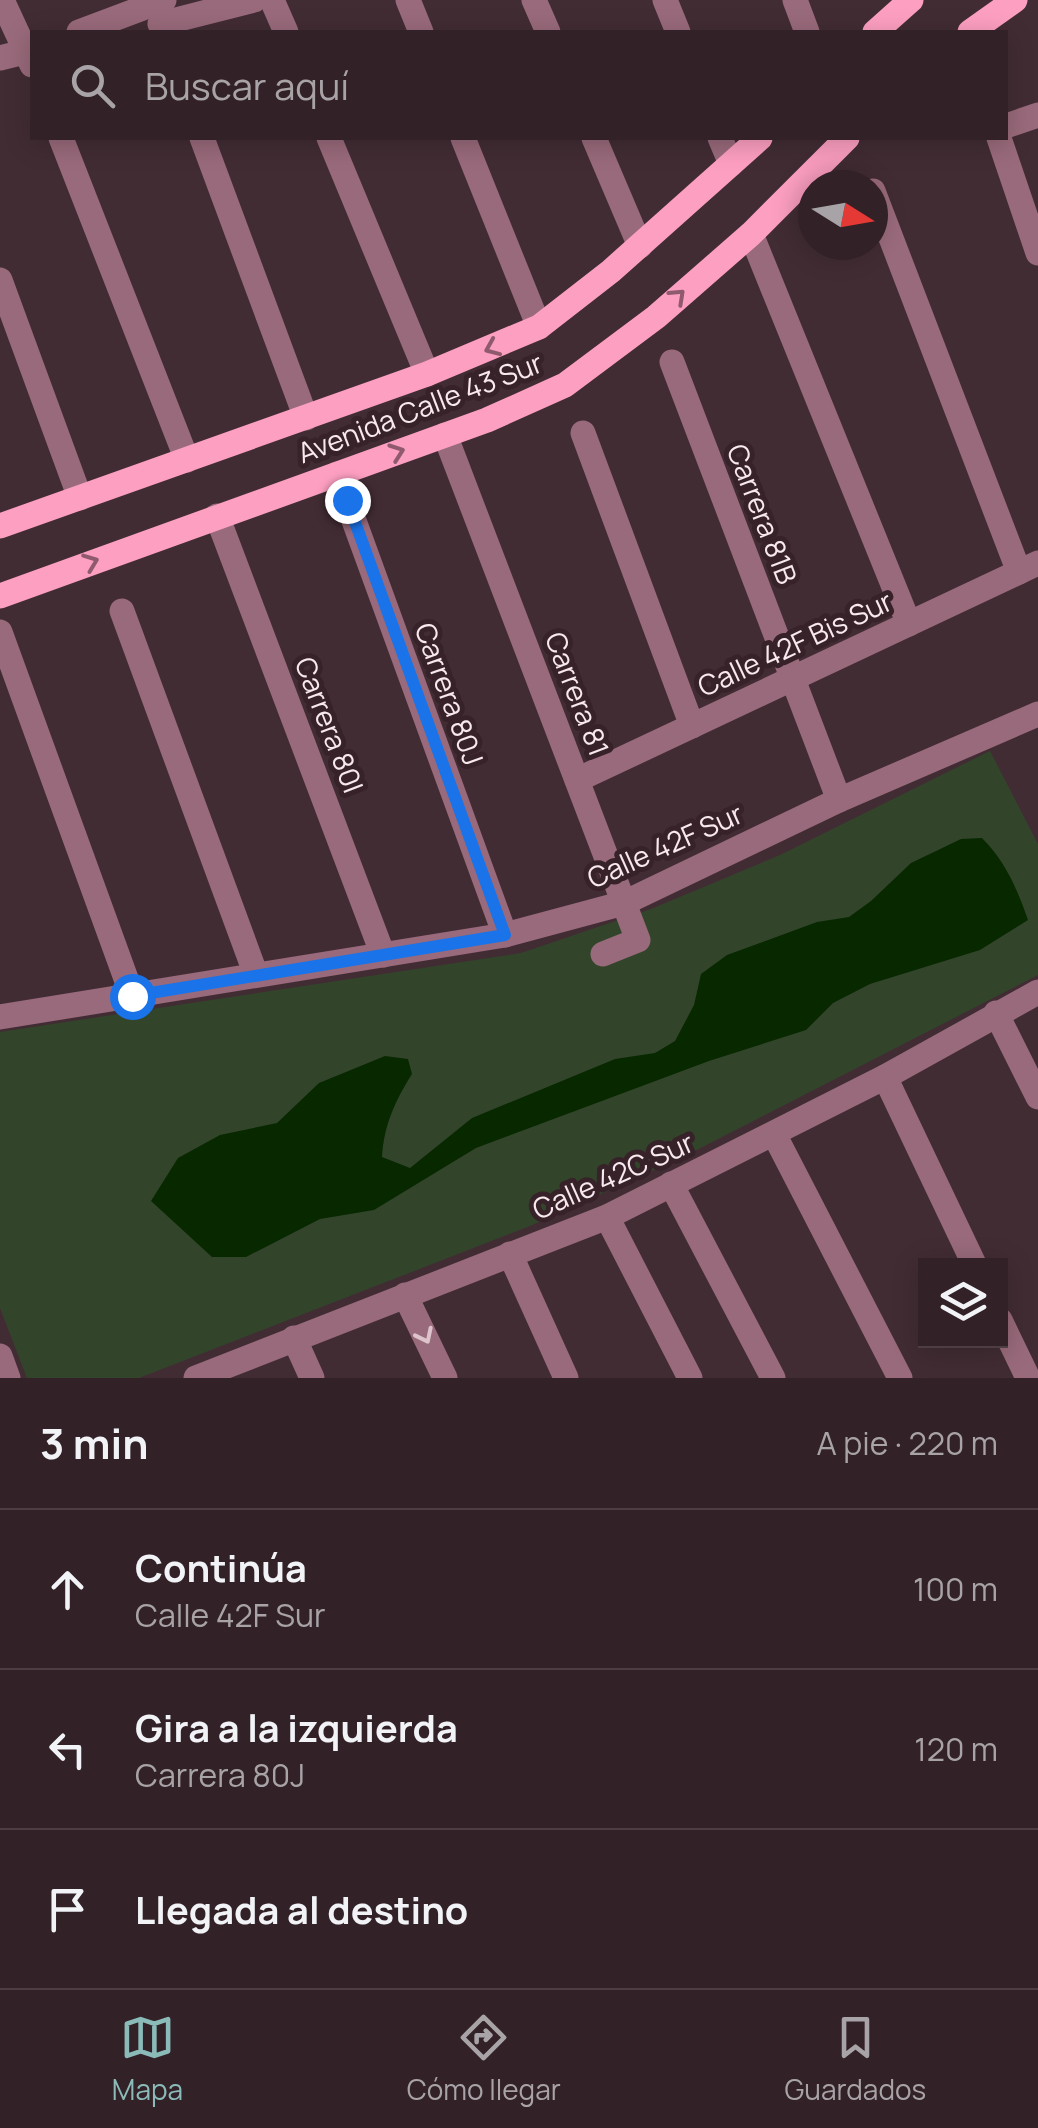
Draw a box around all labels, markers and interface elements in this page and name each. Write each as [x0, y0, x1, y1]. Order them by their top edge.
search box [30, 30, 1008, 140]
icon: search [65, 58, 120, 113]
text: Buscar aquí [145, 59, 349, 111]
north arrow [798, 170, 888, 260]
one-way arrow [667, 290, 685, 308]
one-way arrow [484, 336, 502, 356]
street label: Avenida Calle 43 Sur [292, 343, 548, 471]
street label: Carrera 81B [719, 438, 807, 589]
one-way arrow [388, 444, 405, 464]
route end [325, 478, 371, 524]
one-way arrow [82, 553, 99, 574]
street label: Calle 42F Bis Sur [691, 581, 898, 705]
street label: Carrera 80J [407, 617, 493, 770]
street label: Carrera 81 [537, 626, 619, 761]
street label: Carrera 80I [287, 651, 373, 798]
street label: Calle 42F Sur [581, 794, 749, 896]
route start [110, 974, 156, 1020]
street label: Calle 42C Sur [526, 1123, 699, 1228]
map controls [918, 1258, 1008, 1348]
button: layers [918, 1258, 1008, 1348]
one-way arrow [413, 1326, 433, 1344]
text: 3 min [40, 1414, 149, 1472]
text: A pie · 220 m [817, 1421, 998, 1465]
text: Continúa [135, 1541, 307, 1593]
icon: ahead [40, 1562, 95, 1617]
text: 100 m [913, 1567, 998, 1611]
text: Calle 42F Sur [135, 1593, 326, 1637]
text: Gira a la izquierda [135, 1701, 458, 1753]
icon: left [40, 1722, 95, 1777]
text: 120 m [914, 1727, 998, 1771]
text: Carrera 80J [135, 1753, 305, 1797]
icon: arrive [40, 1882, 95, 1937]
text: Llegada al destino [135, 1883, 468, 1935]
tab: Mapa [112, 2010, 183, 2108]
tab: Cómo llegar [407, 2010, 561, 2108]
tab: Guardados [785, 2010, 926, 2108]

